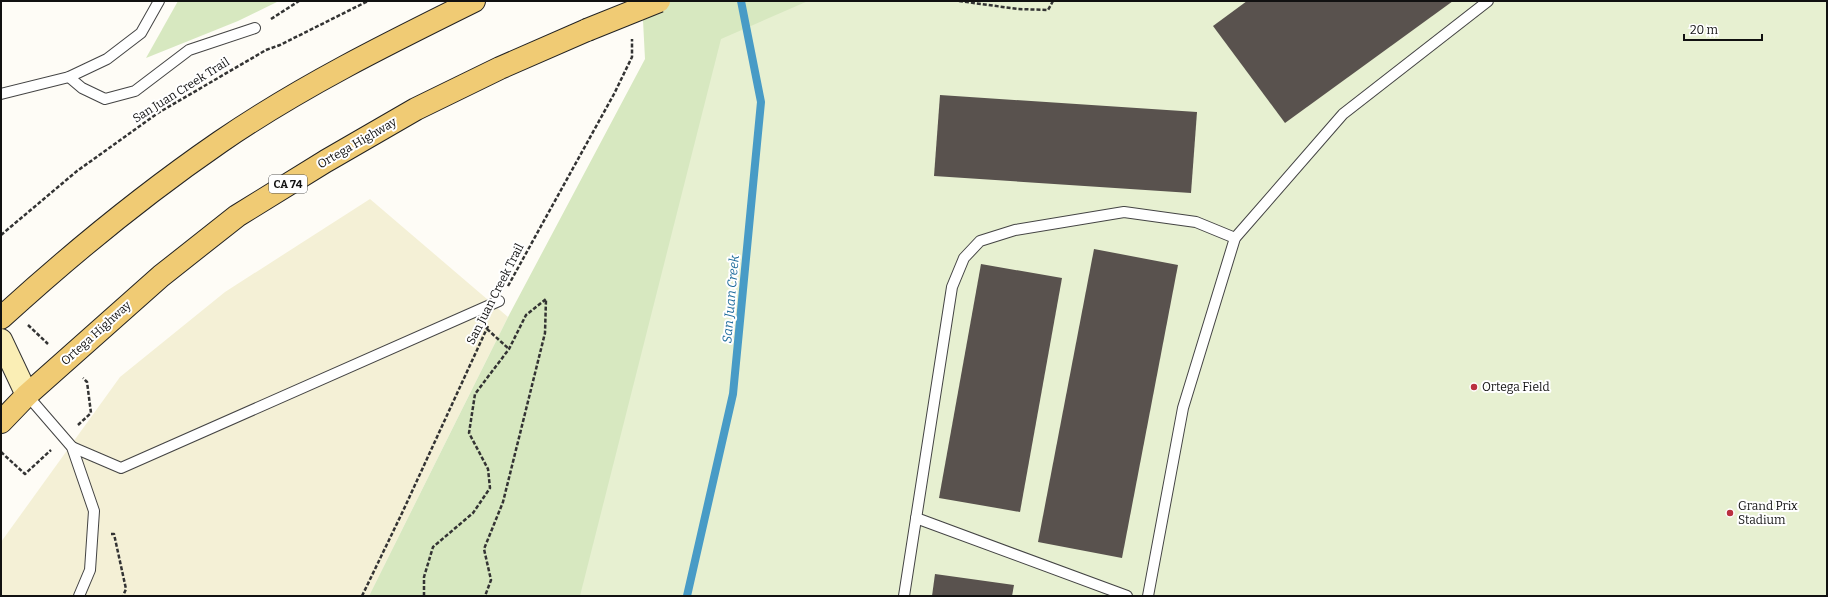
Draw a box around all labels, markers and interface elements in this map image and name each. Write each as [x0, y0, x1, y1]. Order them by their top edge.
scale bar [1684, 16, 1762, 42]
text: 20 m [1690, 23, 1719, 37]
street label: San Juan Creek Trail [130, 54, 232, 125]
street label: Ortega Highway [315, 114, 400, 171]
road number: CA 74 [269, 175, 307, 193]
street label: San Juan Creek Trail [463, 241, 527, 347]
water label: San Juan Creek [719, 254, 742, 344]
street label: Ortega Highway [58, 298, 134, 368]
place label: Ortega Field [1482, 380, 1550, 394]
marker: Ortega Field [1469, 382, 1479, 392]
place label: Grand Prix Stadium [1738, 499, 1798, 527]
marker: Grand Prix Stadium [1725, 508, 1735, 518]

